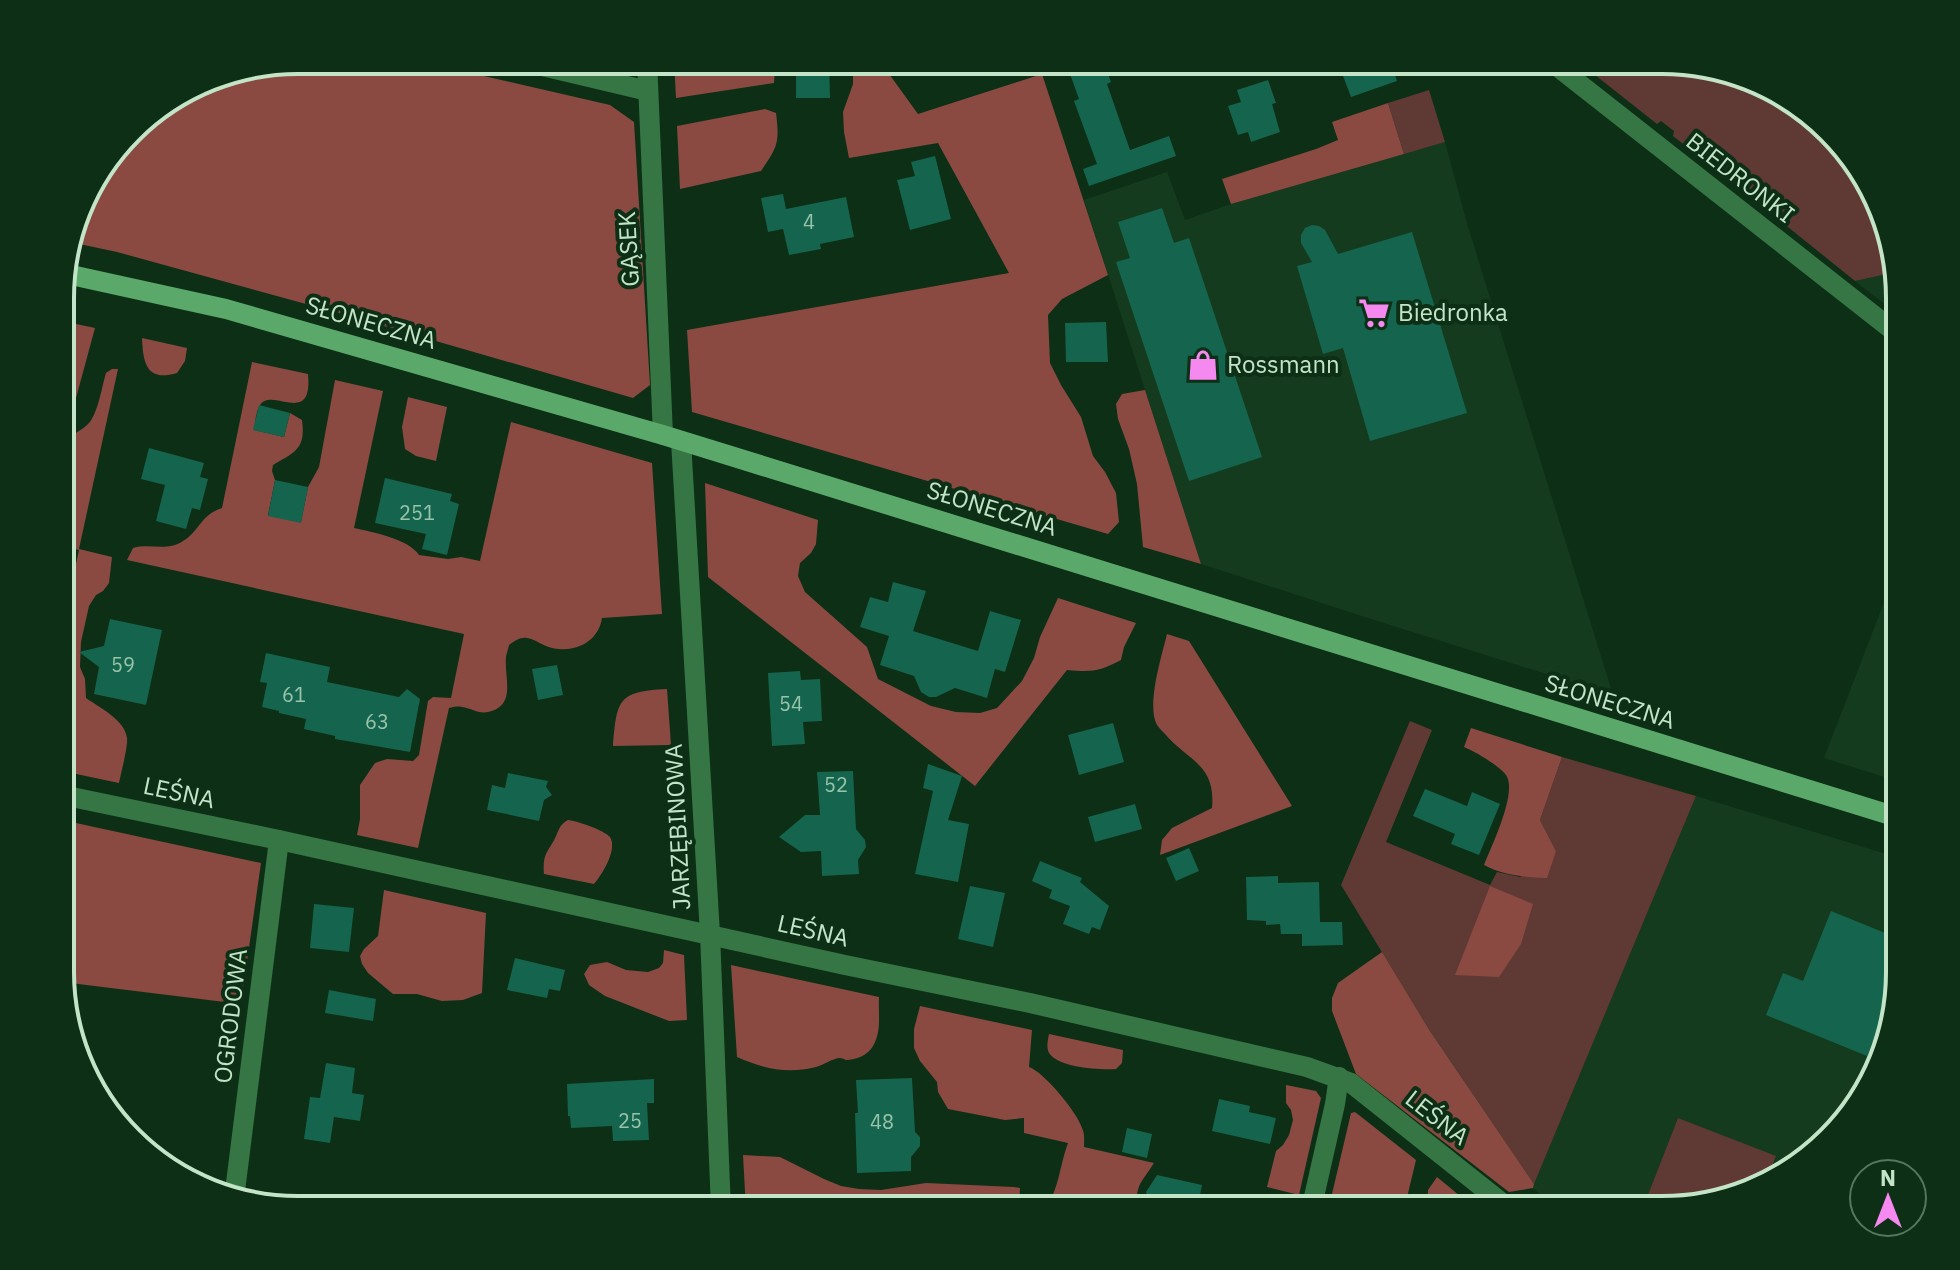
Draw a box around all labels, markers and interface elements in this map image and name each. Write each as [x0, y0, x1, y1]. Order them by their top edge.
street label: BIEDRONKI [1680, 125, 1801, 230]
house number: 4 [803, 208, 815, 235]
street label: GĄSEK [610, 211, 646, 287]
street label: SŁONECZNA [302, 288, 440, 356]
supermarket icon: Biedronka [1357, 296, 1391, 330]
place label: Biedronka [1398, 296, 1508, 328]
shop icon: Rossmann [1186, 348, 1220, 382]
place label: Rossmann [1227, 348, 1340, 380]
street label: SŁONECZNA [923, 473, 1061, 543]
house number: 251 [399, 499, 435, 526]
house number: 59 [111, 651, 135, 678]
street label: SŁONECZNA [1541, 666, 1679, 736]
house number: 61 [282, 681, 306, 708]
house number: 54 [779, 690, 803, 717]
house number: 63 [365, 708, 389, 735]
street label: JARZĘBINOWA [657, 743, 697, 911]
street label: LEŚNA [141, 769, 218, 815]
house number: 52 [824, 771, 848, 798]
street label: LEŚNA [774, 906, 852, 954]
street label: OGRODOWA [206, 947, 254, 1085]
street label: LEŚNA [1399, 1082, 1476, 1152]
house number: 25 [618, 1107, 642, 1134]
house number: 48 [870, 1108, 894, 1135]
north arrow [1848, 1158, 1928, 1238]
text: N [1880, 1163, 1896, 1192]

